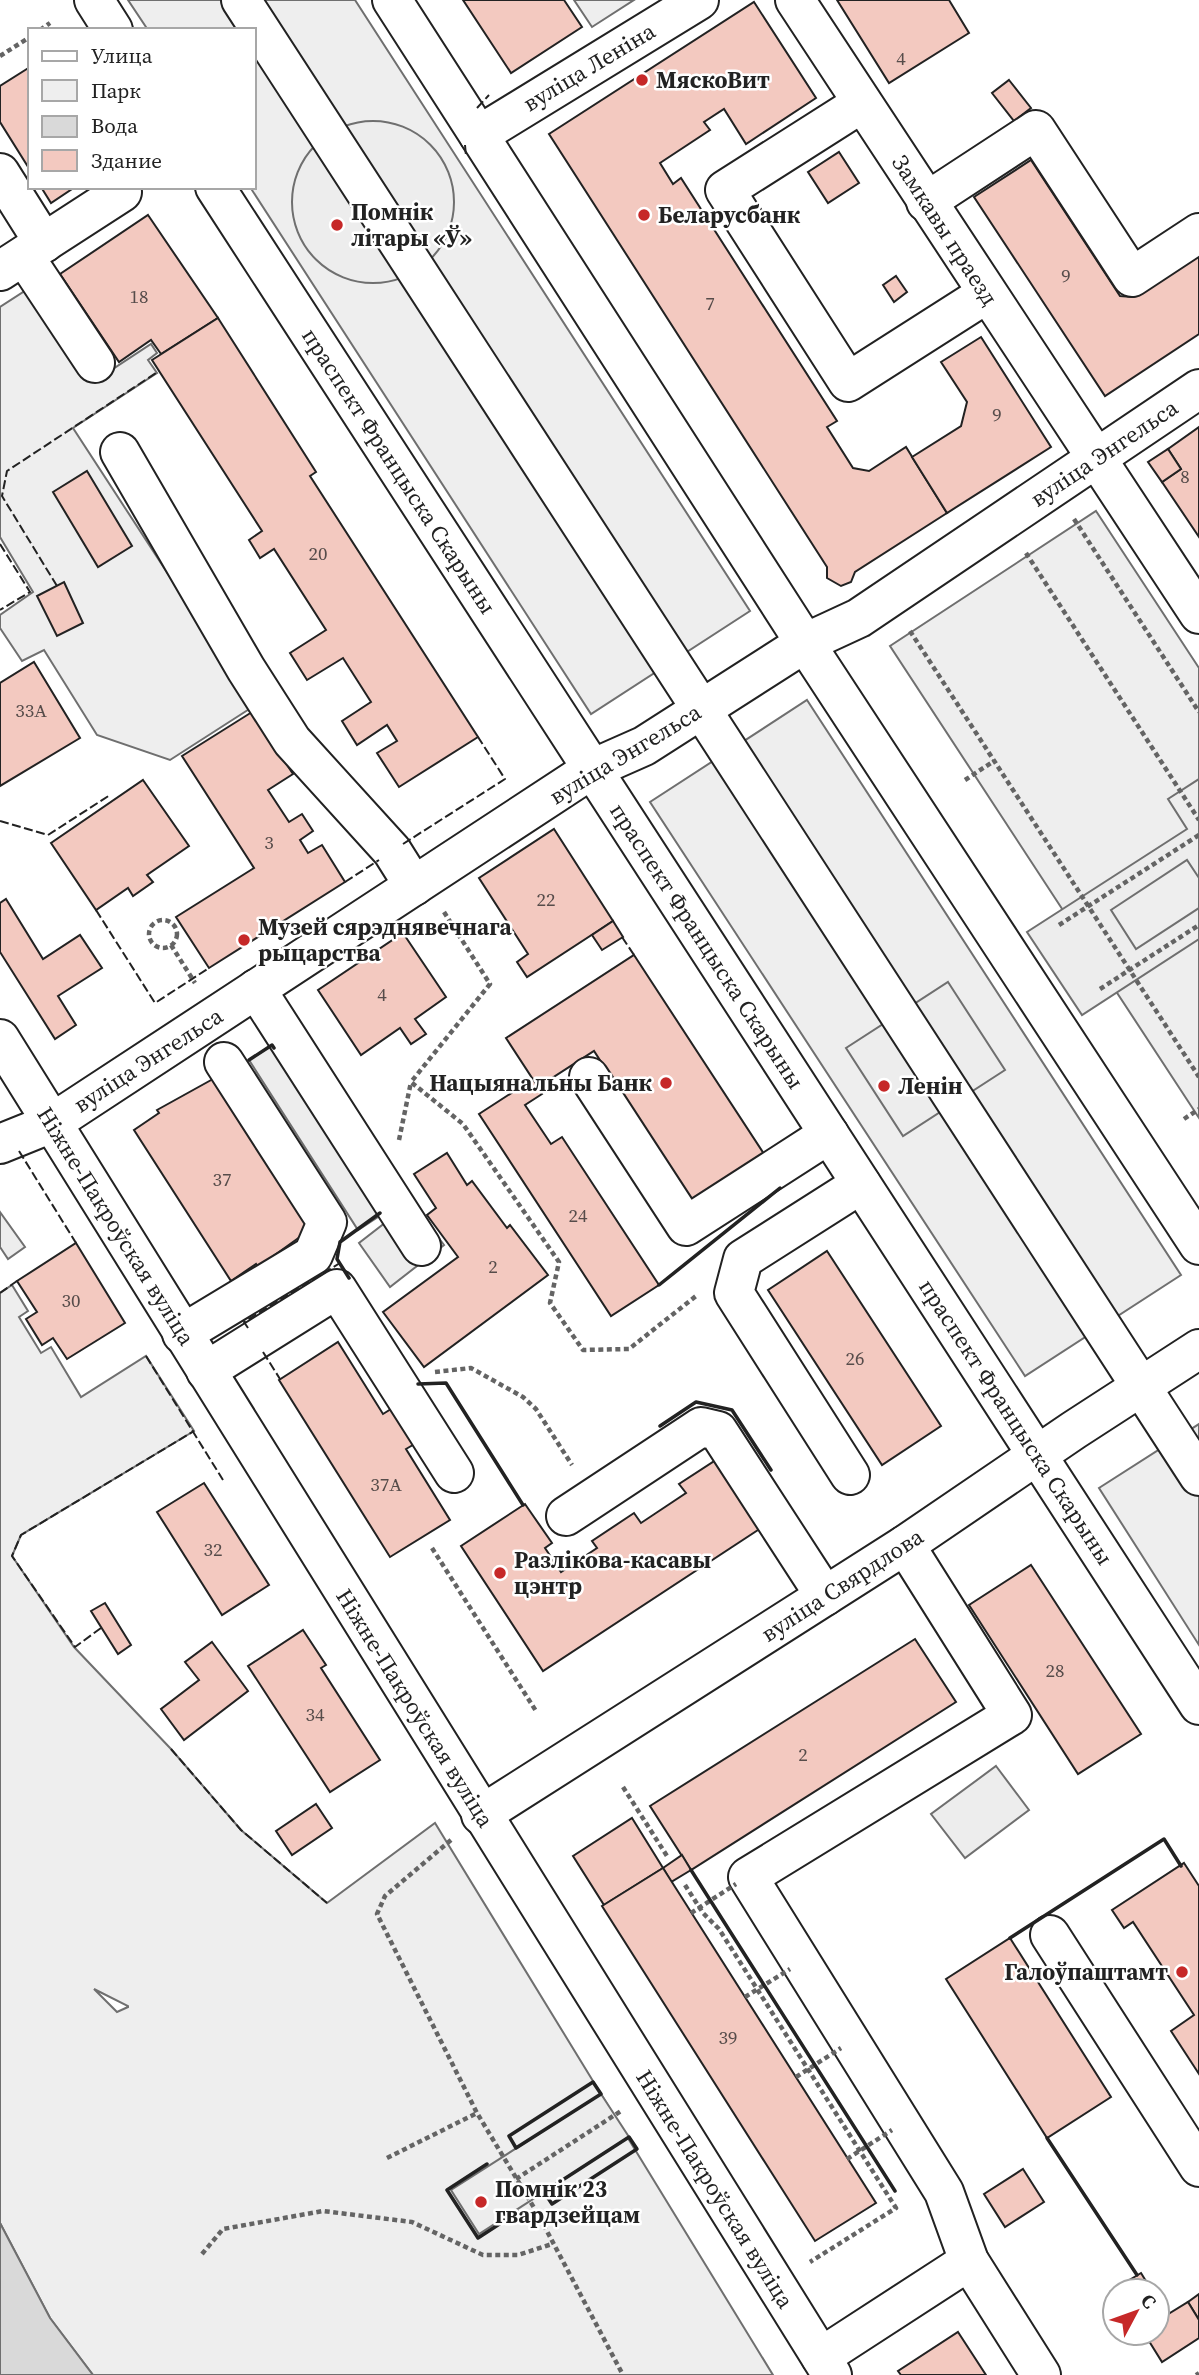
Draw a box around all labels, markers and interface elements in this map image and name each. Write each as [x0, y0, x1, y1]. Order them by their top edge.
street label: вуліца Леніна [517, 15, 661, 119]
legend [28, 28, 256, 189]
text: Улица [91, 41, 153, 70]
house number: 4 [896, 45, 906, 71]
place label: МяскоВит [656, 64, 770, 96]
marker: МяскоВит [634, 72, 650, 88]
text: Парк [91, 76, 141, 105]
text: Вода [91, 111, 138, 140]
text: Здание [91, 146, 162, 175]
street label: Замкавы праезд [884, 148, 1006, 312]
place label: Помнік літары «Ў» [351, 196, 472, 254]
place label: Беларусбанк [658, 199, 801, 231]
marker: Беларусбанк [636, 207, 652, 223]
marker: Помнік літары «Ў» [329, 217, 345, 233]
house number: 9 [1061, 262, 1071, 288]
house number: 18 [129, 283, 149, 309]
house number: 7 [705, 290, 715, 316]
street label: праспект Францыска Скарыны [294, 322, 504, 620]
street label: вуліца Энгельса [1024, 391, 1184, 514]
house number: 9 [992, 401, 1002, 427]
house number: 8 [1180, 463, 1190, 489]
house number: 20 [308, 540, 328, 566]
street label: вуліца Энгельса [543, 696, 707, 812]
house number: 33А [15, 697, 47, 723]
street label: праспект Францыска Скарыны [602, 797, 812, 1095]
house number: 3 [264, 829, 274, 855]
house number: 22 [536, 886, 556, 912]
place label: Музей сярэднявечнага рыцарства [258, 911, 512, 969]
marker: Музей сярэднявечнага рыцарства [236, 932, 252, 948]
house number: 4 [377, 981, 387, 1007]
street label: вуліца Энгельса [67, 1000, 229, 1120]
place label: Нацыянальны Банк [429, 1067, 653, 1099]
place label: Ленін [898, 1070, 963, 1102]
marker: Нацыянальны Банк [658, 1075, 674, 1091]
marker: Ленін [876, 1078, 892, 1094]
street label: Ніжне-Пакроўская вуліца [29, 1101, 203, 1352]
house number: 37 [212, 1166, 232, 1192]
house number: 24 [568, 1202, 588, 1228]
house number: 2 [488, 1253, 498, 1279]
street label: праспект Францыска Скарыны [911, 1273, 1121, 1571]
house number: 30 [61, 1287, 81, 1313]
house number: 26 [845, 1345, 865, 1371]
house number: 37А [370, 1471, 402, 1497]
street label: вуліца Свярдлова [755, 1520, 930, 1649]
house number: 32 [203, 1536, 223, 1562]
place label: Разлікова-касавы цэнтр [514, 1544, 711, 1602]
marker: Разлікова-касавы цэнтр [492, 1565, 508, 1581]
street label: Ніжне-Пакроўская вуліца [328, 1583, 502, 1834]
house number: 28 [1045, 1657, 1065, 1683]
house number: 34 [305, 1701, 325, 1727]
house number: 2 [798, 1741, 808, 1767]
place label: Галоўпаштамт [1004, 1956, 1168, 1988]
marker: Галоўпаштамт [1174, 1964, 1190, 1980]
house number: 39 [718, 2024, 738, 2050]
street label: Ніжне-Пакроўская вуліца [628, 2064, 802, 2315]
place label: Помнік 23 гвардзейцам [495, 2173, 640, 2231]
marker: Помнік 23 гвардзейцам [473, 2194, 489, 2210]
north arrow [1101, 2277, 1171, 2347]
text: С [1135, 2288, 1163, 2314]

